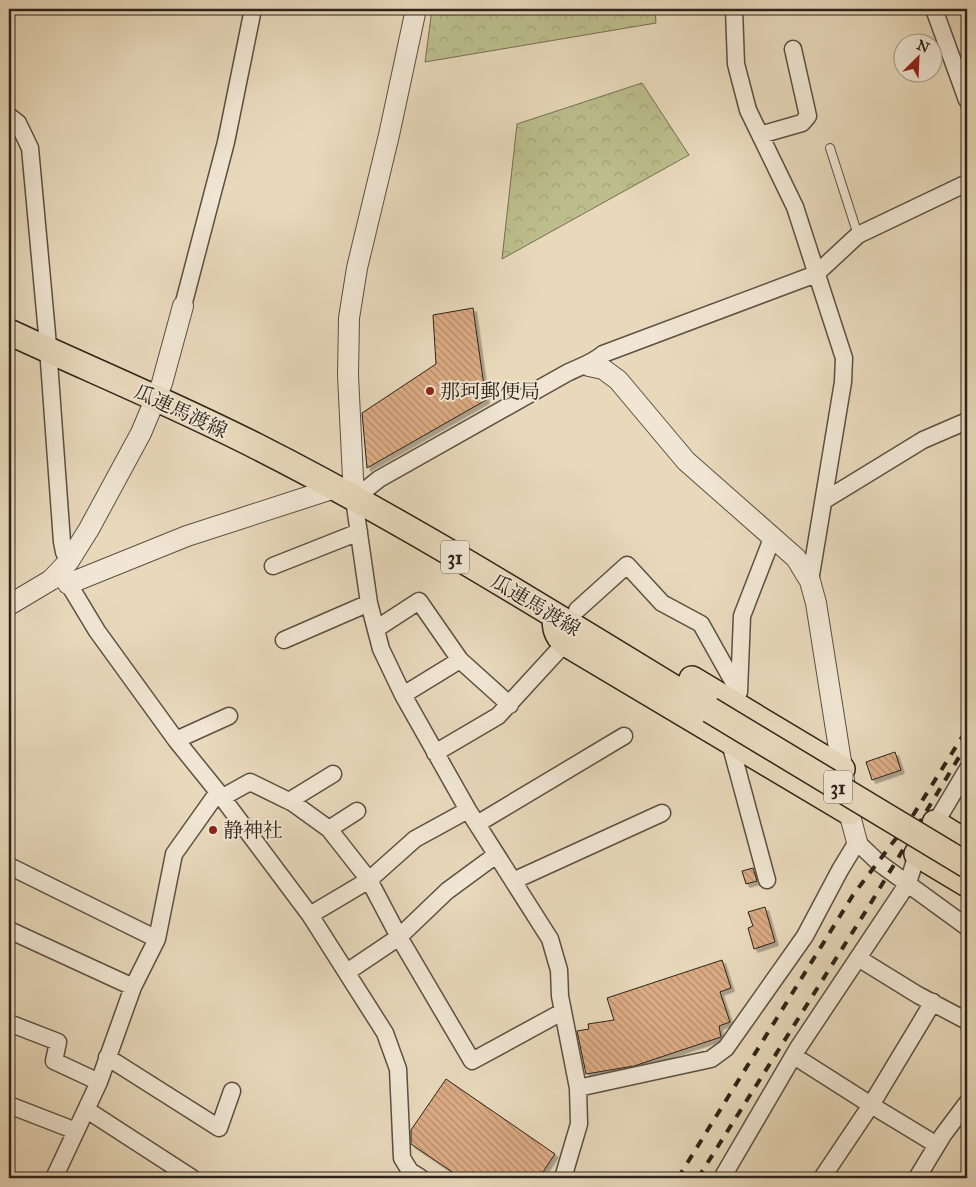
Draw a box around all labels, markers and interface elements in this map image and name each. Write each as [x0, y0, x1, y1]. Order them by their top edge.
north arrow [894, 32, 944, 82]
text: N [914, 36, 932, 57]
street label: 瓜連馬渡線 [131, 379, 231, 443]
place label: 那珂郵便局 [440, 379, 540, 403]
marker: 那珂郵便局 [424, 385, 436, 397]
road number: 31 [441, 540, 469, 574]
street label: 瓜連馬渡線 [487, 569, 585, 641]
road number: 31 [824, 770, 852, 804]
place label: 静神社 [223, 818, 283, 842]
marker: 静神社 [207, 824, 219, 836]

